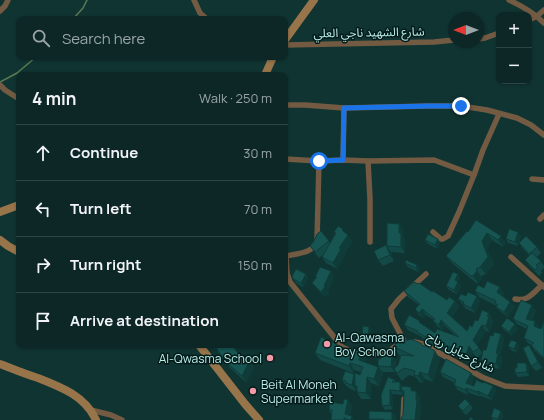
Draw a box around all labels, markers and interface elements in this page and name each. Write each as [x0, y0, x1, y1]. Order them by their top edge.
north arrow [448, 12, 484, 48]
map controls [496, 12, 532, 84]
button: + [496, 12, 532, 48]
search box [16, 16, 288, 60]
street label: شارع الشهيد ناجي العلي [313, 23, 425, 43]
icon: search [30, 27, 52, 49]
text: Search here [62, 28, 145, 49]
button: − [496, 48, 532, 84]
text: 4 min [32, 87, 76, 110]
text: Walk · 250 m [199, 89, 272, 107]
route end [452, 97, 470, 115]
icon: ahead [32, 142, 54, 164]
text: Continue [70, 142, 138, 163]
text: 30 m [243, 144, 272, 162]
route start [310, 152, 328, 170]
icon: left [32, 198, 54, 220]
text: Turn left [70, 198, 132, 219]
text: 70 m [244, 200, 272, 218]
icon: right [32, 254, 54, 276]
text: Turn right [70, 254, 141, 275]
text: 150 m [238, 256, 272, 274]
icon: arrive [32, 310, 54, 332]
text: Arrive at destination [70, 310, 219, 331]
street label: شارع حبايل رياح [424, 328, 498, 377]
place label: Al-Qawasma Boy School [335, 329, 404, 360]
marker: Al-Qawasma Boy School [322, 339, 332, 349]
place label: Al-Qwasma School [159, 350, 262, 367]
marker: Al-Qwasma School [265, 353, 275, 363]
place label: Beit Al Moneh Supermarket [261, 376, 337, 407]
marker: Beit Al Moneh Supermarket [248, 386, 258, 396]

